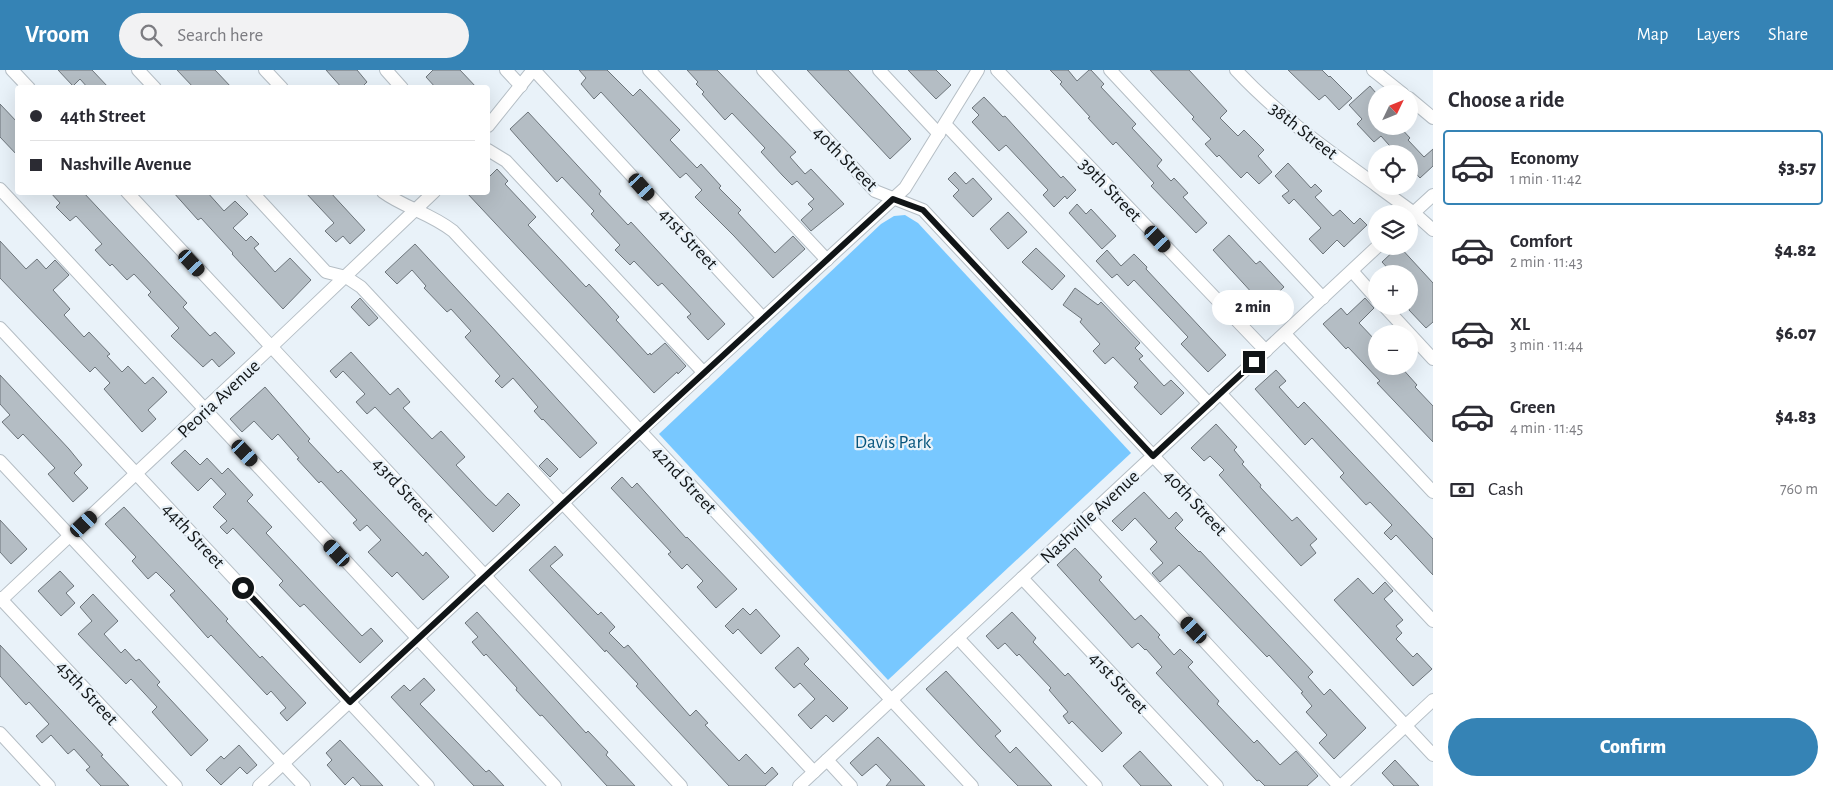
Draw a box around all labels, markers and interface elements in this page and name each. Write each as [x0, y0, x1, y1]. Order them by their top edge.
search box [119, 13, 469, 58]
icon: search [137, 21, 165, 49]
text: Vroom [25, 23, 89, 47]
text: Search here [177, 26, 263, 45]
text: Map [1637, 26, 1668, 44]
text: Layers [1696, 26, 1740, 44]
text: Share [1768, 26, 1808, 44]
north arrow [1368, 85, 1418, 135]
map controls [1368, 85, 1418, 375]
text: Choose a ride [1448, 89, 1564, 111]
street label: 38th Street [1265, 99, 1341, 163]
text: 44th Street [60, 107, 145, 126]
street label: 40th Street [809, 123, 881, 195]
button: locate [1368, 145, 1418, 195]
icon: car [1450, 145, 1495, 190]
text: Economy [1510, 149, 1579, 168]
street label: 39th Street [1075, 154, 1145, 226]
text: Nashville Avenue [60, 155, 192, 174]
text: $3.57 [1778, 158, 1816, 177]
car [626, 171, 657, 203]
text: 1 min · 11:42 [1510, 171, 1582, 187]
street label: 41st Street [655, 205, 721, 274]
button: layers [1368, 205, 1418, 255]
car [1142, 223, 1173, 255]
icon: car [1450, 228, 1495, 273]
text: Comfort [1510, 232, 1572, 251]
text: $4.82 [1775, 241, 1816, 260]
car [176, 247, 207, 279]
text: 2 min · 11:43 [1510, 254, 1583, 270]
button: + [1368, 265, 1418, 315]
callout: 2 min [1213, 290, 1295, 324]
text: 2 min [1235, 299, 1271, 315]
icon: car [1450, 311, 1495, 356]
text: XL [1510, 315, 1530, 334]
text: $6.07 [1775, 324, 1816, 343]
button: − [1368, 325, 1418, 375]
text: 3 min · 11:44 [1510, 337, 1583, 353]
route end [1243, 351, 1265, 373]
street label: Peoria Avenue [174, 356, 264, 442]
icon: car [1450, 394, 1495, 439]
text: Green [1510, 398, 1556, 417]
text: $4.83 [1775, 407, 1816, 426]
text: 4 min · 11:45 [1510, 420, 1583, 436]
park label: Davis Park [855, 433, 932, 452]
car [229, 437, 260, 469]
street label: 42nd Street [648, 442, 720, 518]
street label: 43rd Street [368, 454, 437, 526]
street label: 40th Street [1160, 466, 1230, 540]
street label: Nashville Avenue [1037, 467, 1143, 567]
icon: cash [1448, 476, 1476, 504]
text: Cash [1488, 480, 1524, 499]
text: 760 m [1780, 481, 1818, 497]
street label: 44th Street [158, 500, 228, 573]
car [67, 508, 100, 540]
car [321, 537, 352, 569]
route start [232, 577, 254, 599]
car [1178, 614, 1209, 646]
street label: 41st Street [1085, 649, 1151, 718]
street label: 45th Street [52, 657, 121, 729]
button: Confirm [1448, 718, 1818, 776]

